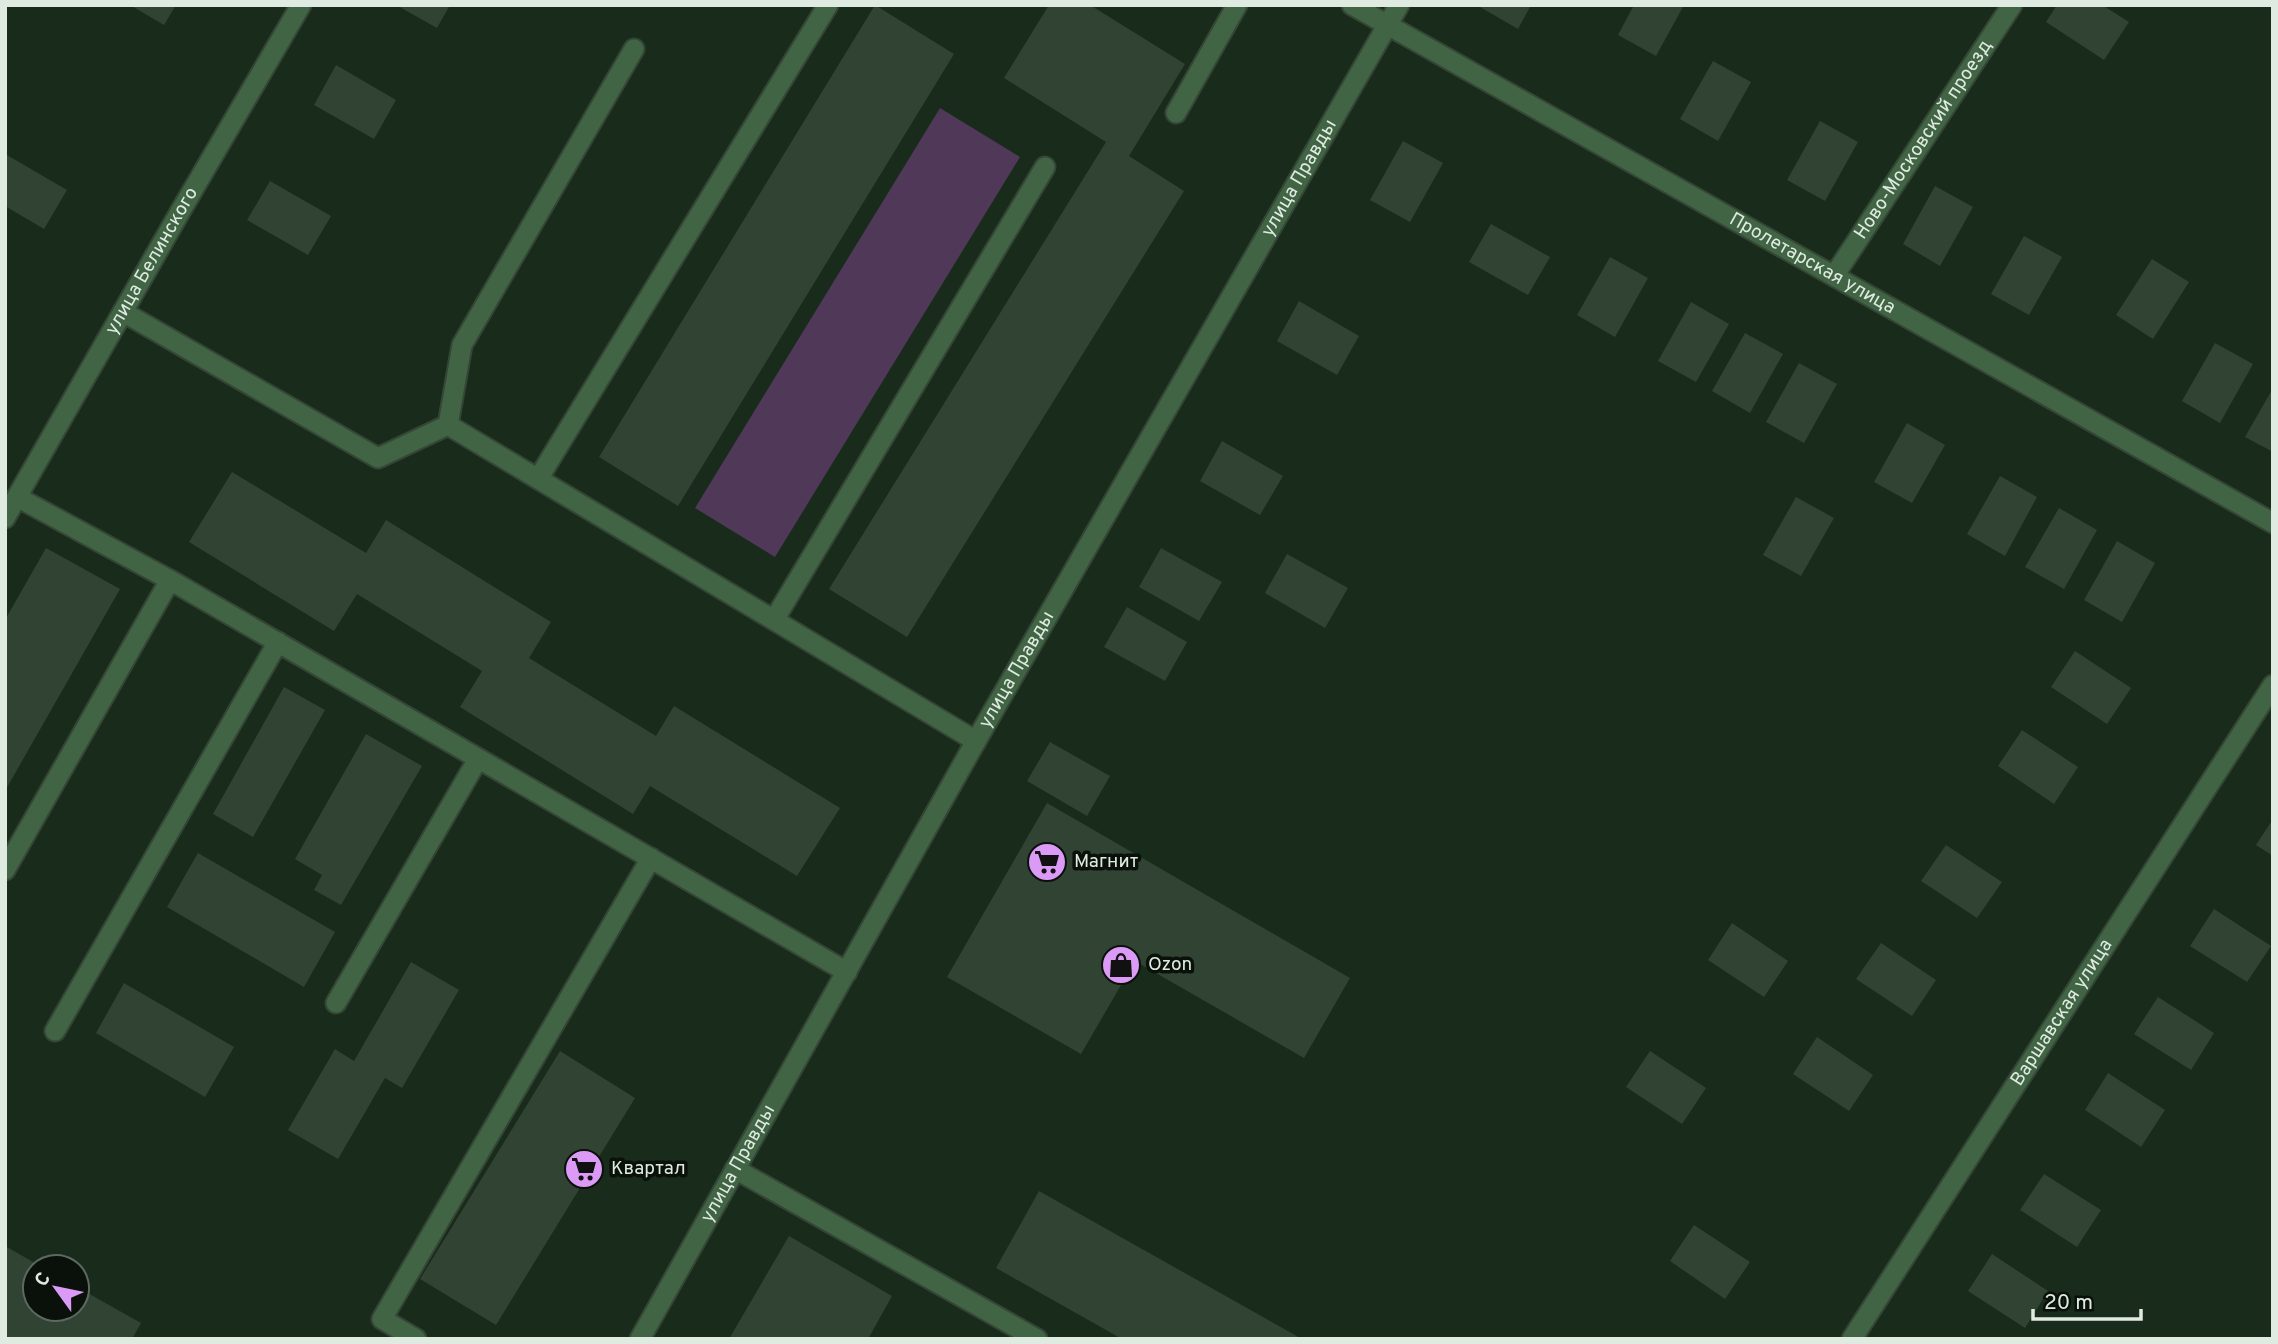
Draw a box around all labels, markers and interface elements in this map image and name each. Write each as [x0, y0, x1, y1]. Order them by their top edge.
street label: Ново-Московский проезд [1849, 35, 1998, 244]
street label: улица Правды [1256, 115, 1343, 241]
street label: улица Белинского [100, 183, 204, 339]
street label: Пролетарская улица [1725, 208, 1899, 320]
street label: улица Правды [974, 607, 1060, 733]
supermarket icon: Магнит [1026, 841, 1068, 883]
place label: Магнит [1074, 850, 1139, 874]
street label: Варшавская улица [2006, 935, 2118, 1091]
shop icon: Ozon [1100, 944, 1142, 986]
place label: Ozon [1148, 953, 1192, 977]
street label: улица Правды [696, 1101, 781, 1227]
supermarket icon: Квартал [563, 1148, 605, 1190]
place label: Квартал [611, 1157, 686, 1181]
north arrow [21, 1253, 91, 1323]
text: С [30, 1268, 57, 1291]
scale bar [2033, 1278, 2142, 1322]
text: 20 m [2044, 1290, 2093, 1317]

